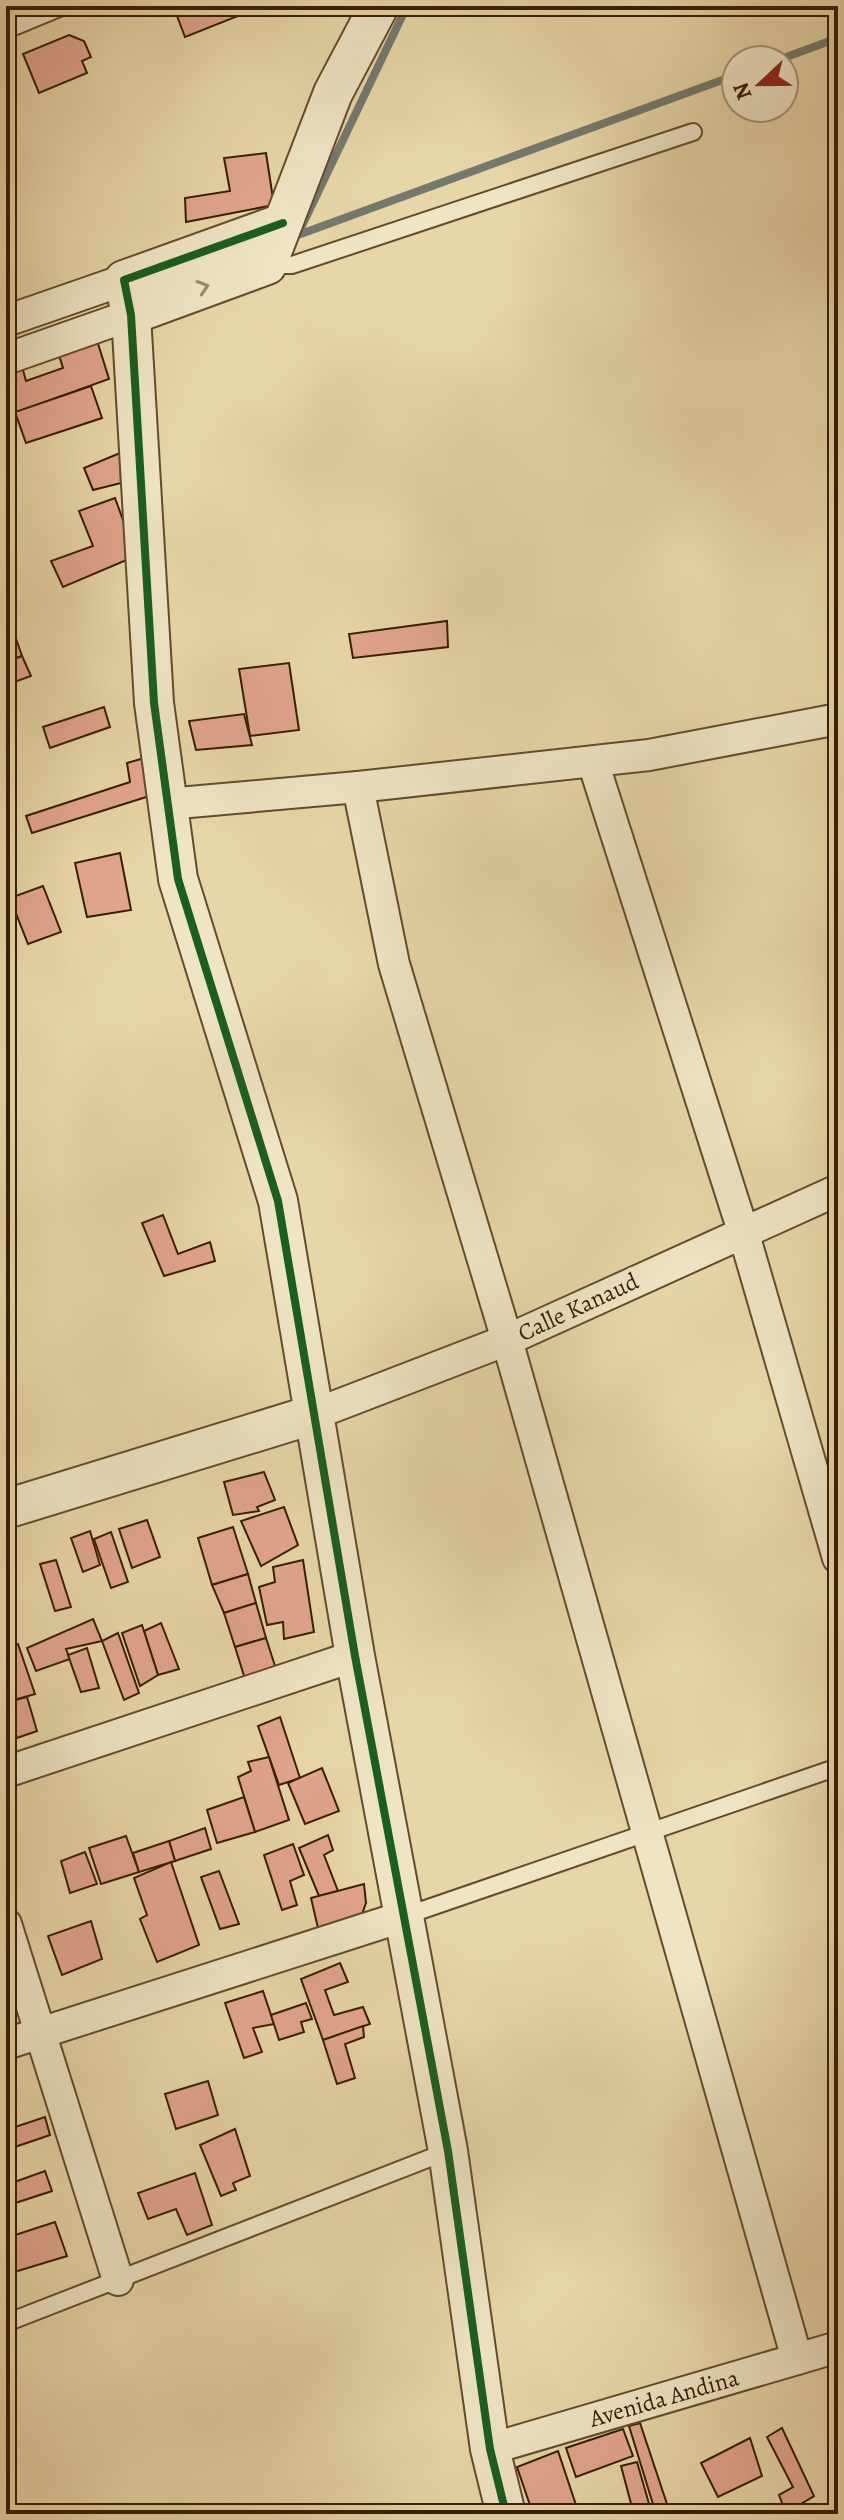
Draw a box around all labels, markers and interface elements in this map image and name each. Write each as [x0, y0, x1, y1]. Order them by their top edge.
north arrow [720, 44, 800, 124]
text: N [725, 78, 759, 104]
one-way arrow [196, 280, 210, 296]
street label: Calle Kanaud [512, 1265, 644, 1349]
street label: Avenida Andina [585, 2361, 743, 2435]

